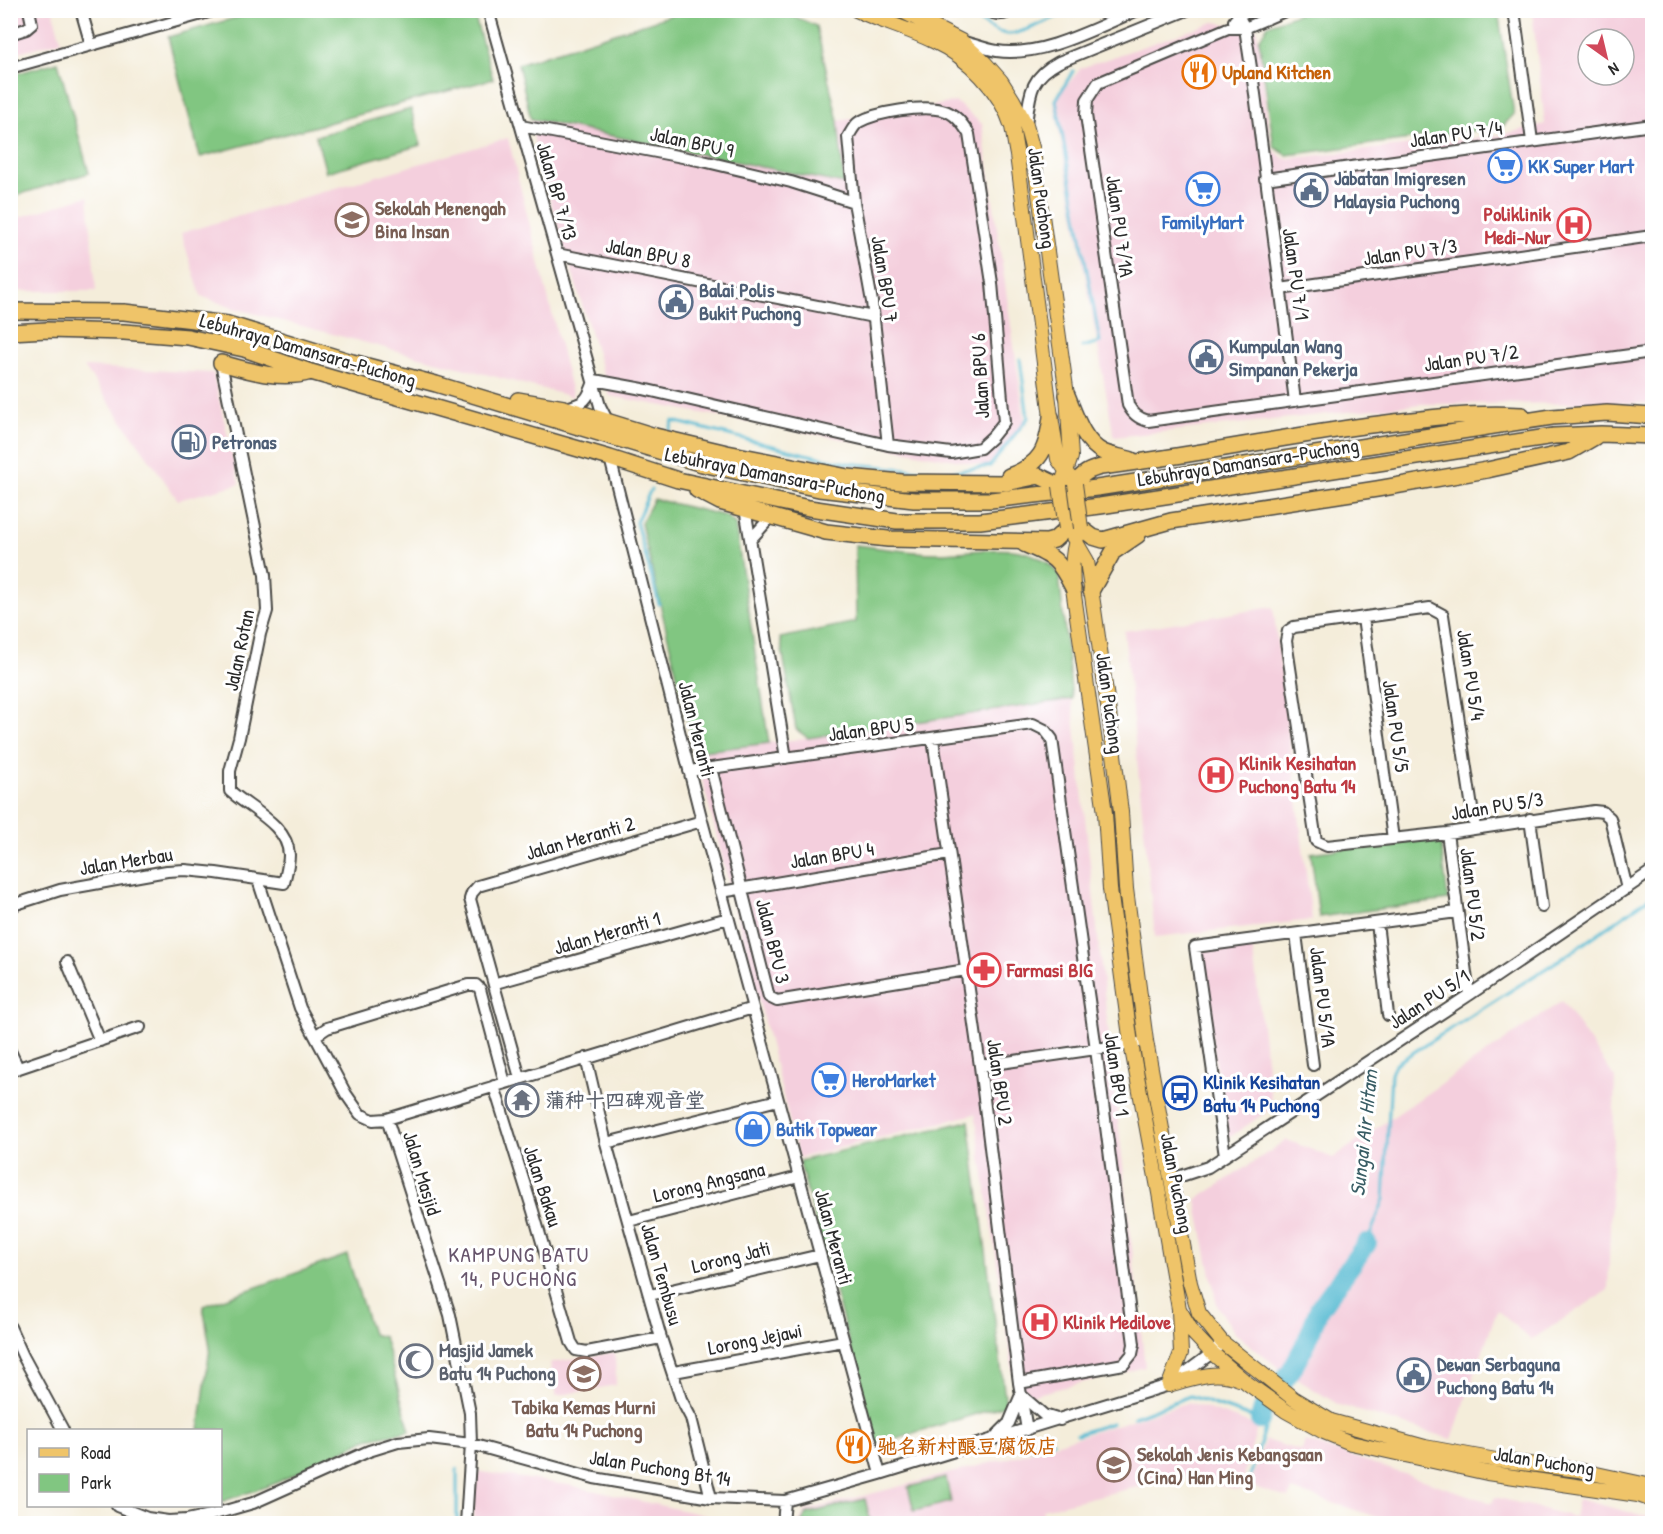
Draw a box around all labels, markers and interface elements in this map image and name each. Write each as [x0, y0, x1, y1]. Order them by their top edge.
north arrow [1576, 27, 1636, 87]
restaurant icon: Upland Kitchen [1181, 54, 1217, 90]
place label: Upland Kitchen [1222, 58, 1331, 86]
text: N [1604, 58, 1624, 81]
street label: Jalan PU 7/4 [1408, 114, 1504, 153]
street label: Jalan BPU 9 [648, 119, 736, 164]
street label: Jalan BP 7/13 [531, 139, 584, 243]
street label: Jalan Puchong [1022, 146, 1063, 250]
supermarket icon: KK Super Mart [1487, 148, 1523, 184]
place label: KK Super Mart [1528, 152, 1635, 180]
place label: Jabatan Imigresen Malaysia Puchong [1334, 164, 1466, 215]
supermarket icon: FamilyMart [1185, 171, 1221, 207]
public building icon: Jabatan Imigresen Malaysia Puchong [1293, 172, 1329, 208]
street label: Jalan PU 7/1A [1100, 173, 1141, 279]
place label: Sekolah Menengah Bina Insan [375, 194, 506, 244]
place label: Poliklinik Medi-Nur [1484, 200, 1552, 250]
school or university icon: Sekolah Menengah Bina Insan [334, 202, 370, 238]
hospital icon: Poliklinik Medi-Nur [1556, 207, 1592, 243]
place label: FamilyMart [1161, 208, 1245, 236]
street label: Jalan PU 7/1 [1277, 226, 1316, 322]
street label: Jalan BPU 8 [603, 231, 693, 274]
street label: Jalan PU 7/3 [1361, 232, 1459, 271]
street label: Jalan BPU 7 [865, 234, 906, 324]
place label: Balai Polis Bukit Puchong [699, 276, 801, 327]
public building icon: Balai Polis Bukit Puchong [658, 284, 694, 320]
street label: Lebuhraya Damansara–Puchong [197, 306, 419, 393]
place label: Kumpulan Wang Simpanan Pekerja [1229, 332, 1357, 383]
street label: Jalan BPU 6 [964, 333, 995, 419]
street label: Jalan PU 7/2 [1422, 337, 1520, 377]
public building icon: Kumpulan Wang Simpanan Pekerja [1188, 339, 1224, 375]
fuel station icon: Petronas [171, 424, 207, 460]
place label: Petronas [212, 428, 277, 455]
street label: Lebuhraya Damansara–Puchong [1135, 431, 1361, 492]
street label: Lebuhraya Damansara–Puchong [663, 440, 887, 509]
street label: Jalan Rotan [217, 607, 260, 693]
street label: Jalan PU 5/4 [1451, 628, 1492, 722]
street label: Jalan Puchong [1090, 651, 1131, 755]
street label: Jalan Meranti [673, 678, 722, 780]
street label: Jalan PU 5/5 [1377, 678, 1416, 774]
street label: Jalan BPU 5 [827, 710, 916, 747]
place label: Klinik Kesihatan Puchong Batu 14 [1239, 749, 1356, 800]
hospital icon: Klinik Kesihatan Puchong Batu 14 [1198, 757, 1234, 793]
street label: Jalan PU 5/3 [1449, 785, 1545, 826]
street label: Jalan Meranti 2 [522, 809, 638, 866]
street label: Jalan BPU 4 [788, 835, 876, 874]
street label: Jalan Merbau [78, 840, 174, 881]
street label: Jalan PU 5/2 [1454, 846, 1493, 943]
street label: Jalan BPU 3 [750, 896, 797, 986]
street label: Jalan Meranti 1 [550, 904, 663, 961]
street label: Jalan PU 5/1A [1304, 945, 1343, 1049]
pharmacy icon: Farmasi BIG [966, 952, 1002, 988]
place label: Farmasi BIG [1006, 956, 1093, 983]
street label: Jalan PU 5/1 [1383, 962, 1474, 1035]
street label: Jalan BPU 1 [1098, 1030, 1137, 1118]
street label: Jalan BPU 2 [981, 1037, 1020, 1127]
supermarket icon: HeroMarket [811, 1062, 847, 1098]
place label: HeroMarket [852, 1066, 937, 1093]
place label: Klinik Kesihatan Batu 14 Puchong [1203, 1068, 1320, 1119]
water label: Sungai Air Hitam [1342, 1068, 1385, 1198]
bus stop icon: Klinik Kesihatan Batu 14 Puchong [1162, 1075, 1198, 1111]
temple icon: 蒲种十四碑观音堂 [504, 1082, 540, 1118]
place label: 蒲种十四碑观音堂 [545, 1086, 705, 1113]
shop icon: Butik Topwear [735, 1111, 771, 1147]
place label: Butik Topwear [776, 1115, 877, 1143]
street label: Jalan Masjid [397, 1128, 448, 1218]
street label: Jalan Puchong [1155, 1130, 1200, 1236]
street label: Jalan Bakau [518, 1142, 569, 1230]
street label: Lorong Angsana [650, 1155, 768, 1208]
street label: Jalan Meranti [809, 1186, 860, 1288]
street label: Jalan Tembusu [635, 1220, 690, 1328]
street label: Lorong Jati [689, 1234, 773, 1279]
district label: KAMPUNG BATU 14, PUCHONG [448, 1240, 590, 1293]
hospital icon: Klinik Medilove [1022, 1304, 1058, 1340]
place label: Klinik Medilove [1063, 1308, 1171, 1335]
street label: Lorong Jejawi [705, 1316, 804, 1361]
place label: Masjid Jamek Batu 14 Puchong [439, 1336, 556, 1387]
mosque icon: Masjid Jamek Batu 14 Puchong [398, 1343, 434, 1379]
place label: Dewan Serbaguna Puchong Batu 14 [1437, 1350, 1560, 1401]
school or university icon: Tabika Kemas Murni Batu 14 Puchong [566, 1356, 602, 1392]
public building icon: Dewan Serbaguna Puchong Batu 14 [1396, 1357, 1432, 1393]
place label: Tabika Kemas Murni Batu 14 Puchong [511, 1393, 656, 1444]
restaurant icon: 驰名新村酿豆腐饭店 [836, 1428, 872, 1464]
legend [27, 1429, 222, 1507]
place label: 驰名新村酿豆腐饭店 [877, 1432, 1057, 1459]
street label: Jalan Puchong [1492, 1439, 1597, 1482]
text: Road [81, 1440, 111, 1465]
place label: Sekolah Jenis Kebangsaan (Cina) Han Ming [1137, 1440, 1323, 1491]
street label: Jalan Puchong Bt 14 [587, 1443, 733, 1492]
school or university icon: Sekolah Jenis Kebangsaan (Cina) Han Ming [1096, 1447, 1132, 1483]
text: Park [81, 1470, 112, 1495]

